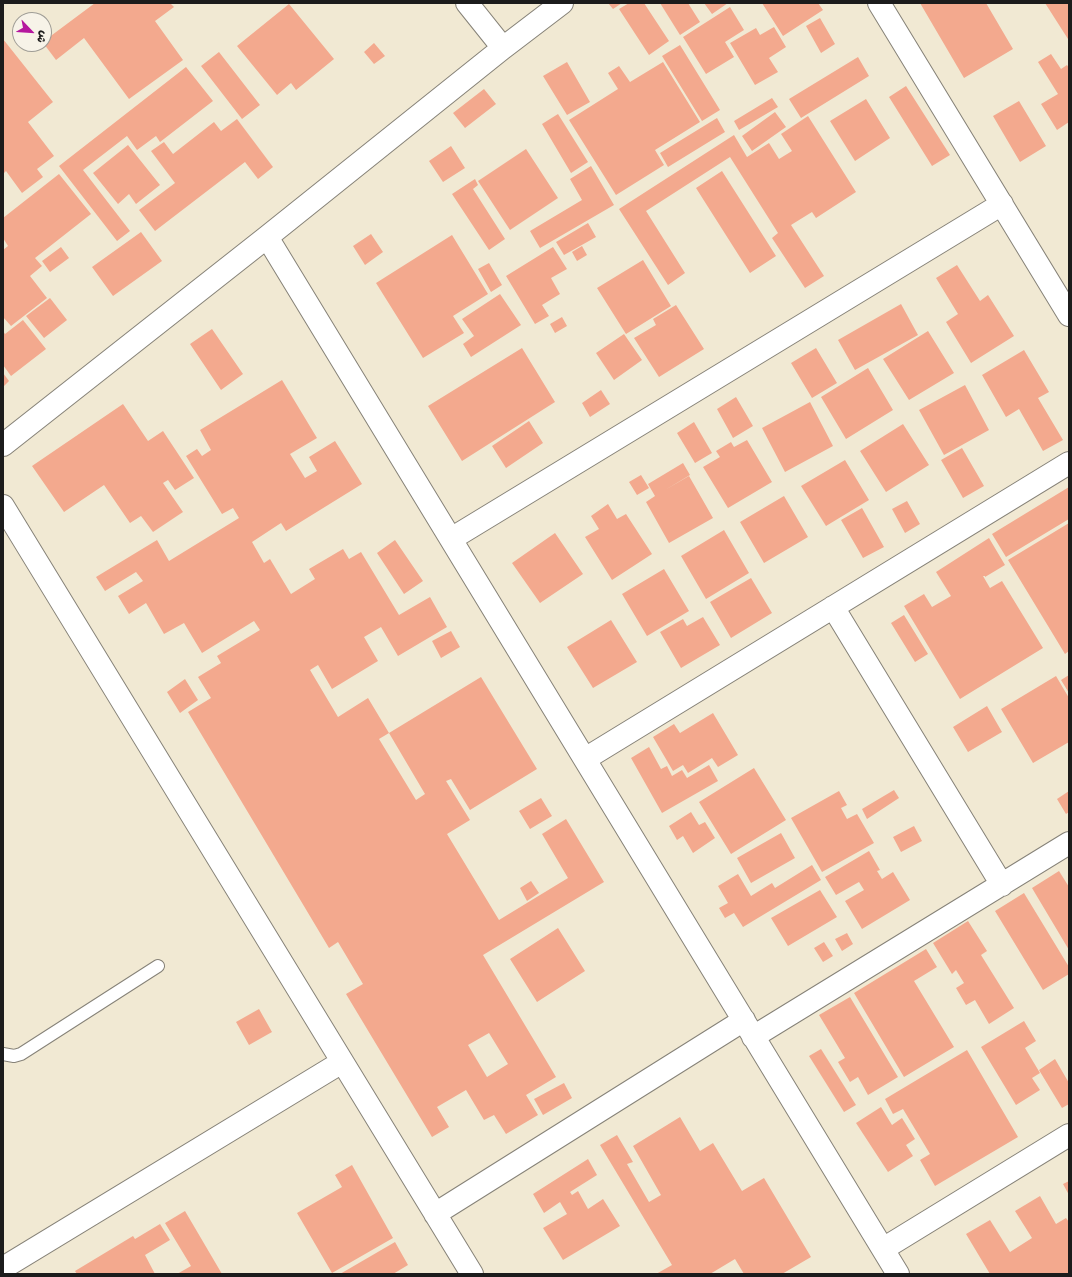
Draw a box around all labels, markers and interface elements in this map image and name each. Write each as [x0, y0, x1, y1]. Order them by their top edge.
north arrow [12, 12, 52, 52]
text: ش [31, 27, 53, 46]

